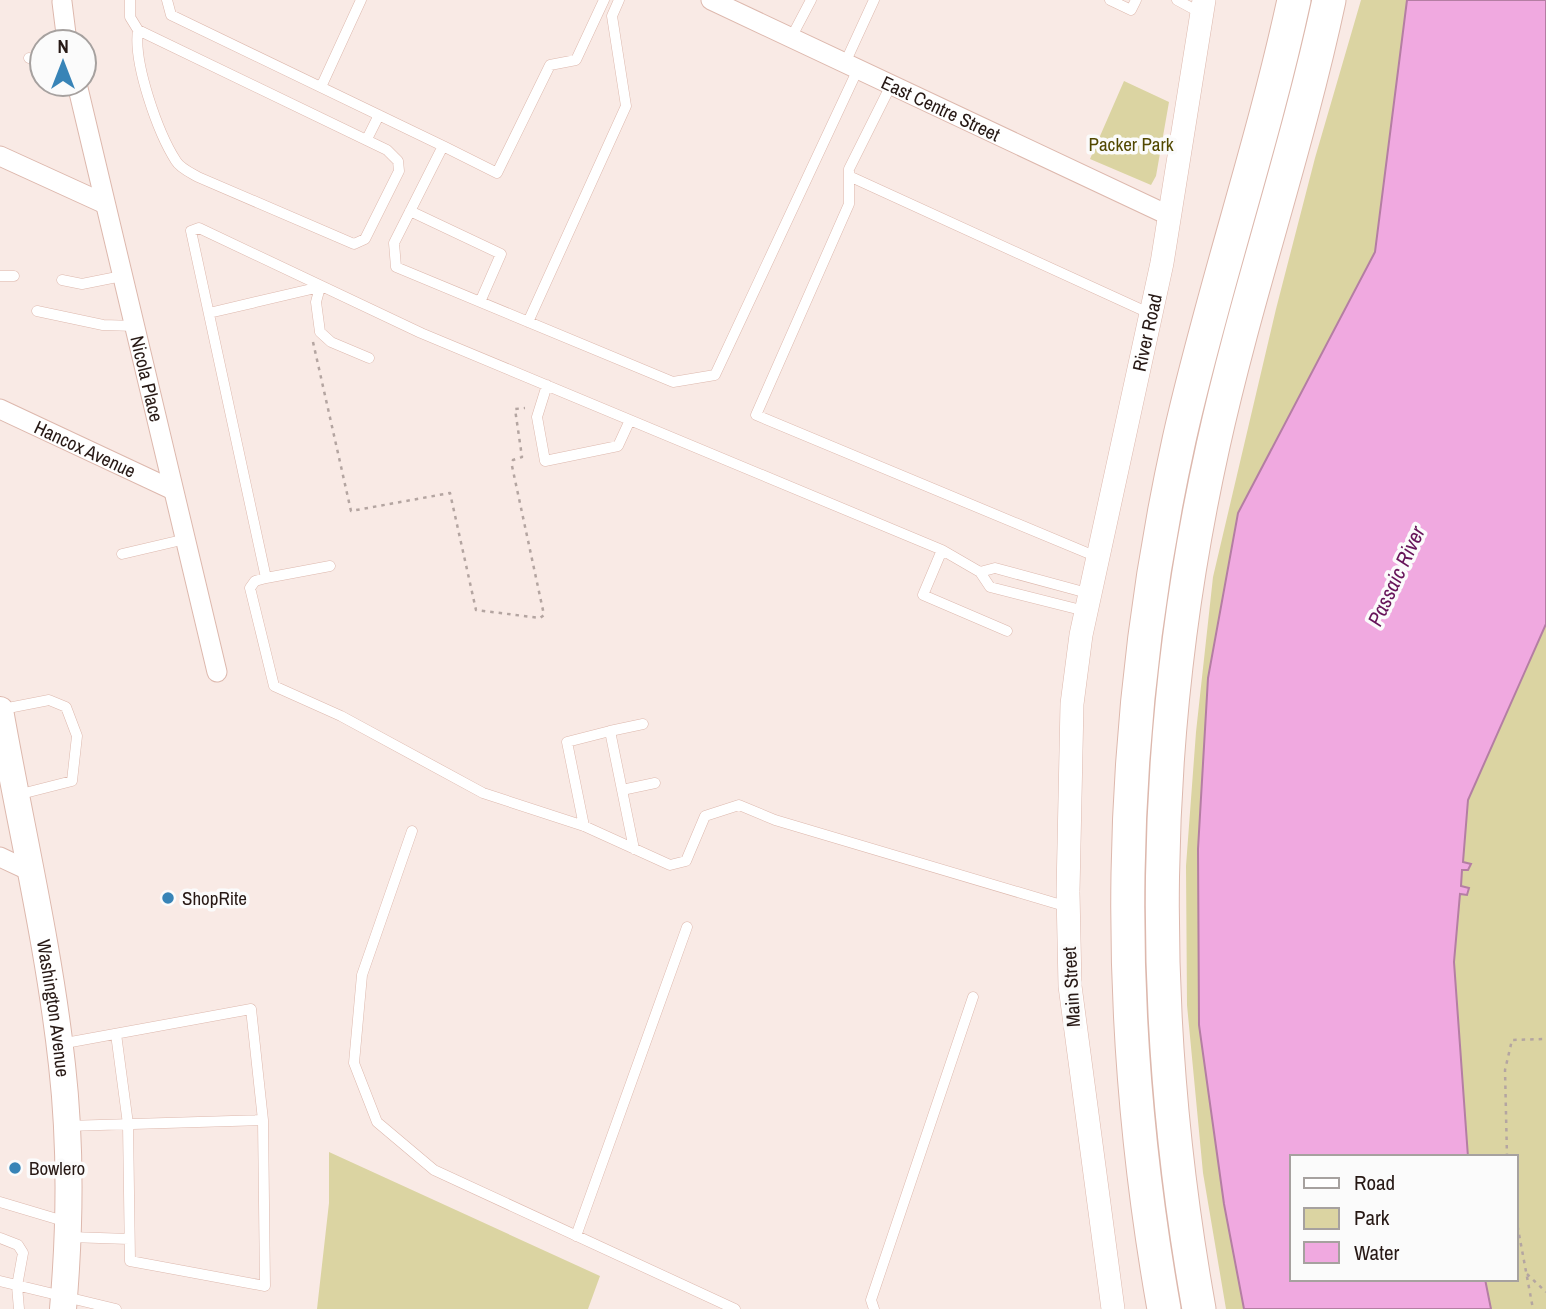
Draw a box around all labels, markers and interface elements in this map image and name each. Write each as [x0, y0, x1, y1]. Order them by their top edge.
north arrow [28, 28, 98, 98]
text: N [57, 33, 69, 59]
street label: East Centre Street [877, 69, 1005, 148]
park label: Packer Park [1089, 131, 1174, 157]
street label: River Road [1126, 291, 1168, 374]
street label: Nicola Place [124, 333, 170, 424]
street label: Hancox Avenue [30, 414, 140, 484]
water label: Passaic River [1360, 520, 1432, 631]
place label: ShopRite [182, 885, 247, 911]
marker: ShopRite [160, 890, 176, 906]
street label: Washington Avenue [31, 937, 76, 1078]
street label: Main Street [1056, 945, 1086, 1028]
place label: Bowlero [29, 1155, 85, 1181]
legend [1290, 1155, 1518, 1281]
marker: Bowlero [7, 1160, 23, 1176]
text: Road [1354, 1168, 1395, 1197]
text: Park [1354, 1203, 1390, 1232]
text: Water [1354, 1238, 1400, 1267]

